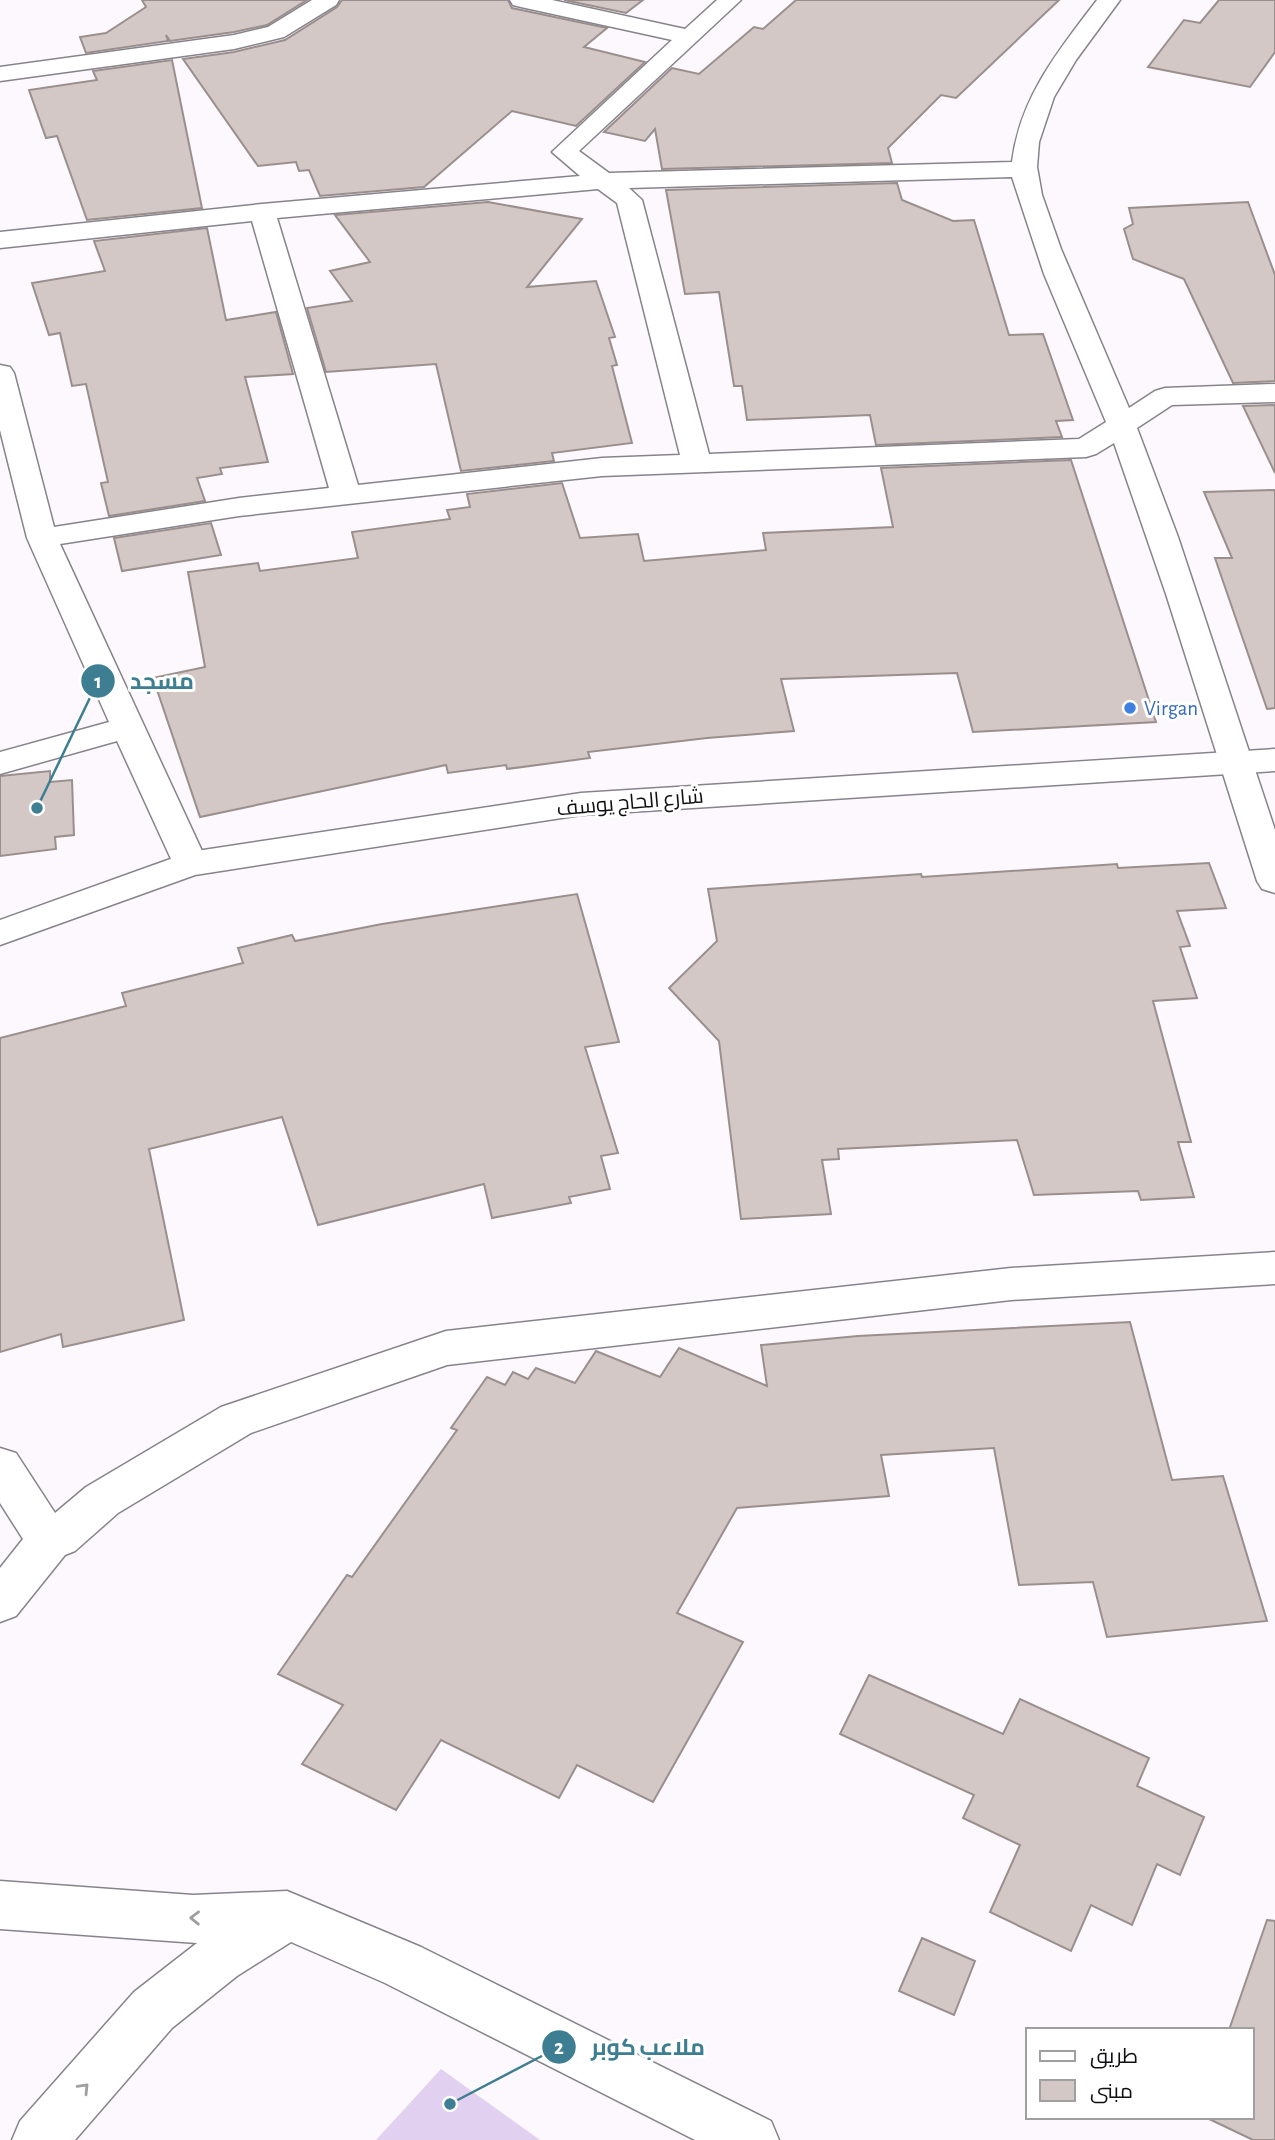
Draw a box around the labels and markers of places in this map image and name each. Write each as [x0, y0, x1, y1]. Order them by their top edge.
callout: مسجد [81, 659, 208, 703]
place label: Virgan [1144, 698, 1198, 719]
marker: Virgan [1122, 700, 1138, 716]
callout: ملاعب كوبر [542, 2025, 719, 2069]

